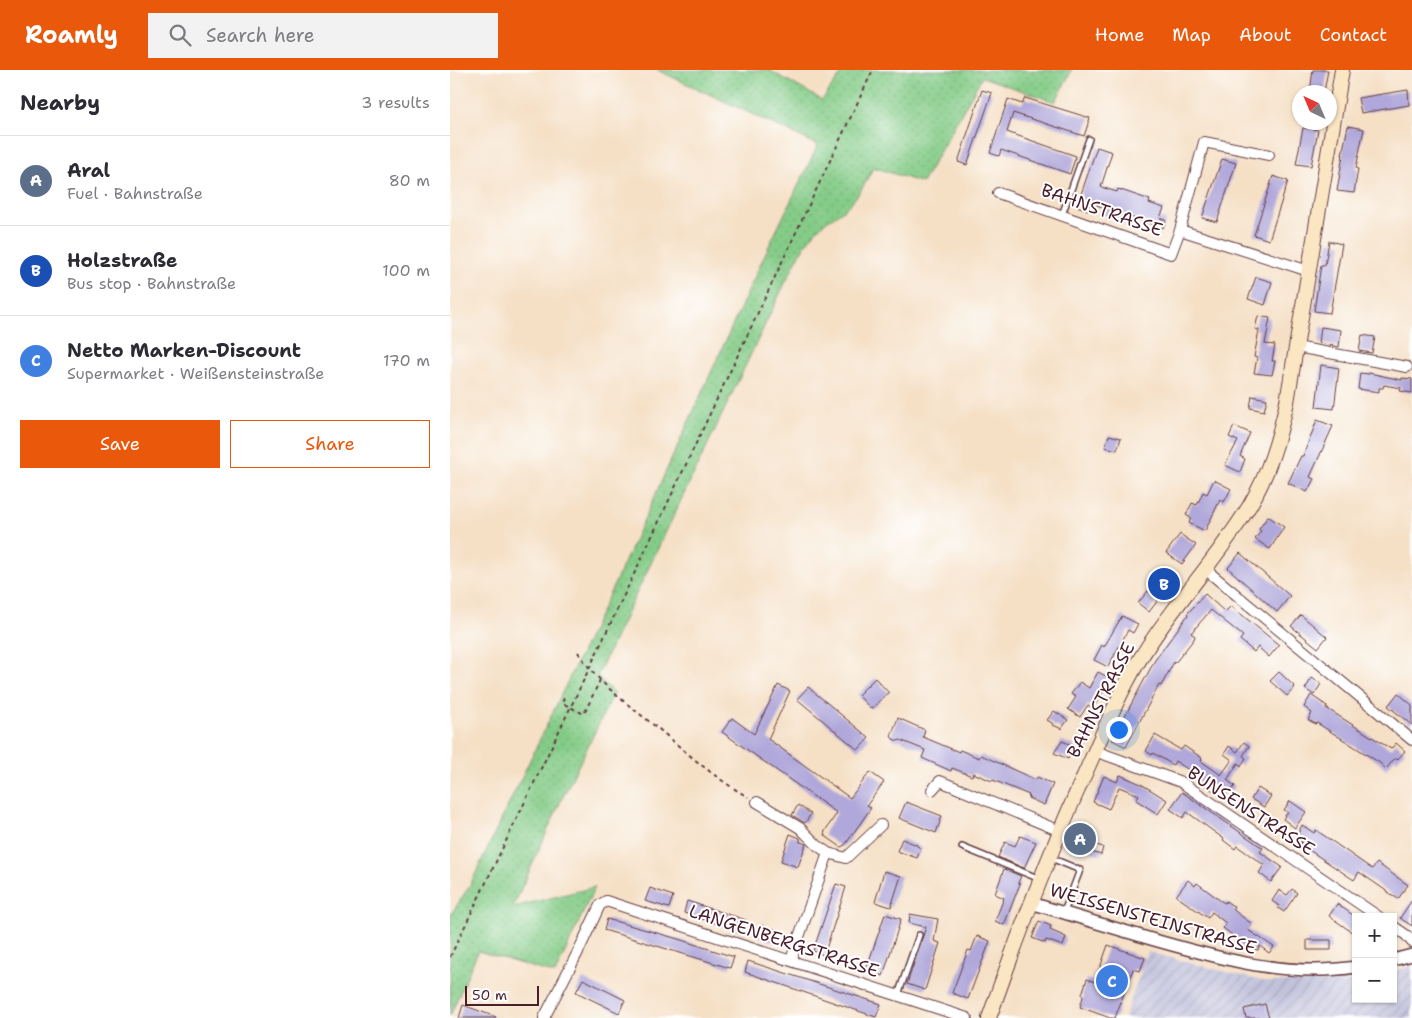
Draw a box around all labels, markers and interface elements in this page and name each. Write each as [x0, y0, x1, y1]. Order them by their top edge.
search box [148, 13, 498, 58]
text: Roamly [25, 19, 118, 51]
icon: search [166, 21, 194, 49]
text: Search here [206, 23, 315, 48]
text: Home [1095, 23, 1144, 47]
text: Map [1172, 23, 1211, 47]
text: About [1239, 23, 1292, 47]
text: Contact [1320, 23, 1387, 47]
north arrow [1292, 85, 1337, 130]
text: Nearby [20, 89, 100, 117]
text: 3 results [361, 92, 430, 113]
text: Aral [67, 158, 110, 183]
text: A [30, 170, 42, 191]
text: 80 m [389, 170, 430, 191]
street label: BAHNSTRASSE [1038, 178, 1166, 242]
text: Fuel · Bahnstraße [67, 183, 203, 204]
text: Holzstraße [67, 248, 177, 273]
text: B [31, 260, 41, 281]
text: 100 m [382, 260, 430, 281]
text: Bus stop · Bahnstraße [67, 273, 236, 294]
text: Netto Marken-Discount [67, 338, 301, 363]
text: C [31, 350, 41, 371]
text: 170 m [383, 350, 430, 371]
text: Supermarket · Weißensteinstraße [67, 363, 324, 384]
button: Save [20, 420, 220, 468]
button: Share [230, 420, 430, 468]
pin: B [1148, 565, 1180, 603]
street label: BAHNSTRASSE [1062, 638, 1140, 762]
your location [1106, 717, 1132, 743]
street label: BUNSENSTRASSE [1183, 761, 1319, 861]
pin: A [1064, 820, 1096, 858]
street label: WEISSENSTEINSTRASSE [1047, 878, 1259, 960]
street label: LANGENBERGSTRASSE [686, 899, 882, 983]
map controls [1352, 913, 1397, 1003]
button: + [1352, 913, 1397, 958]
button: − [1352, 958, 1397, 1003]
pin: C [1096, 962, 1128, 1000]
scale bar [465, 983, 539, 1006]
text: 50 m [472, 986, 507, 1004]

